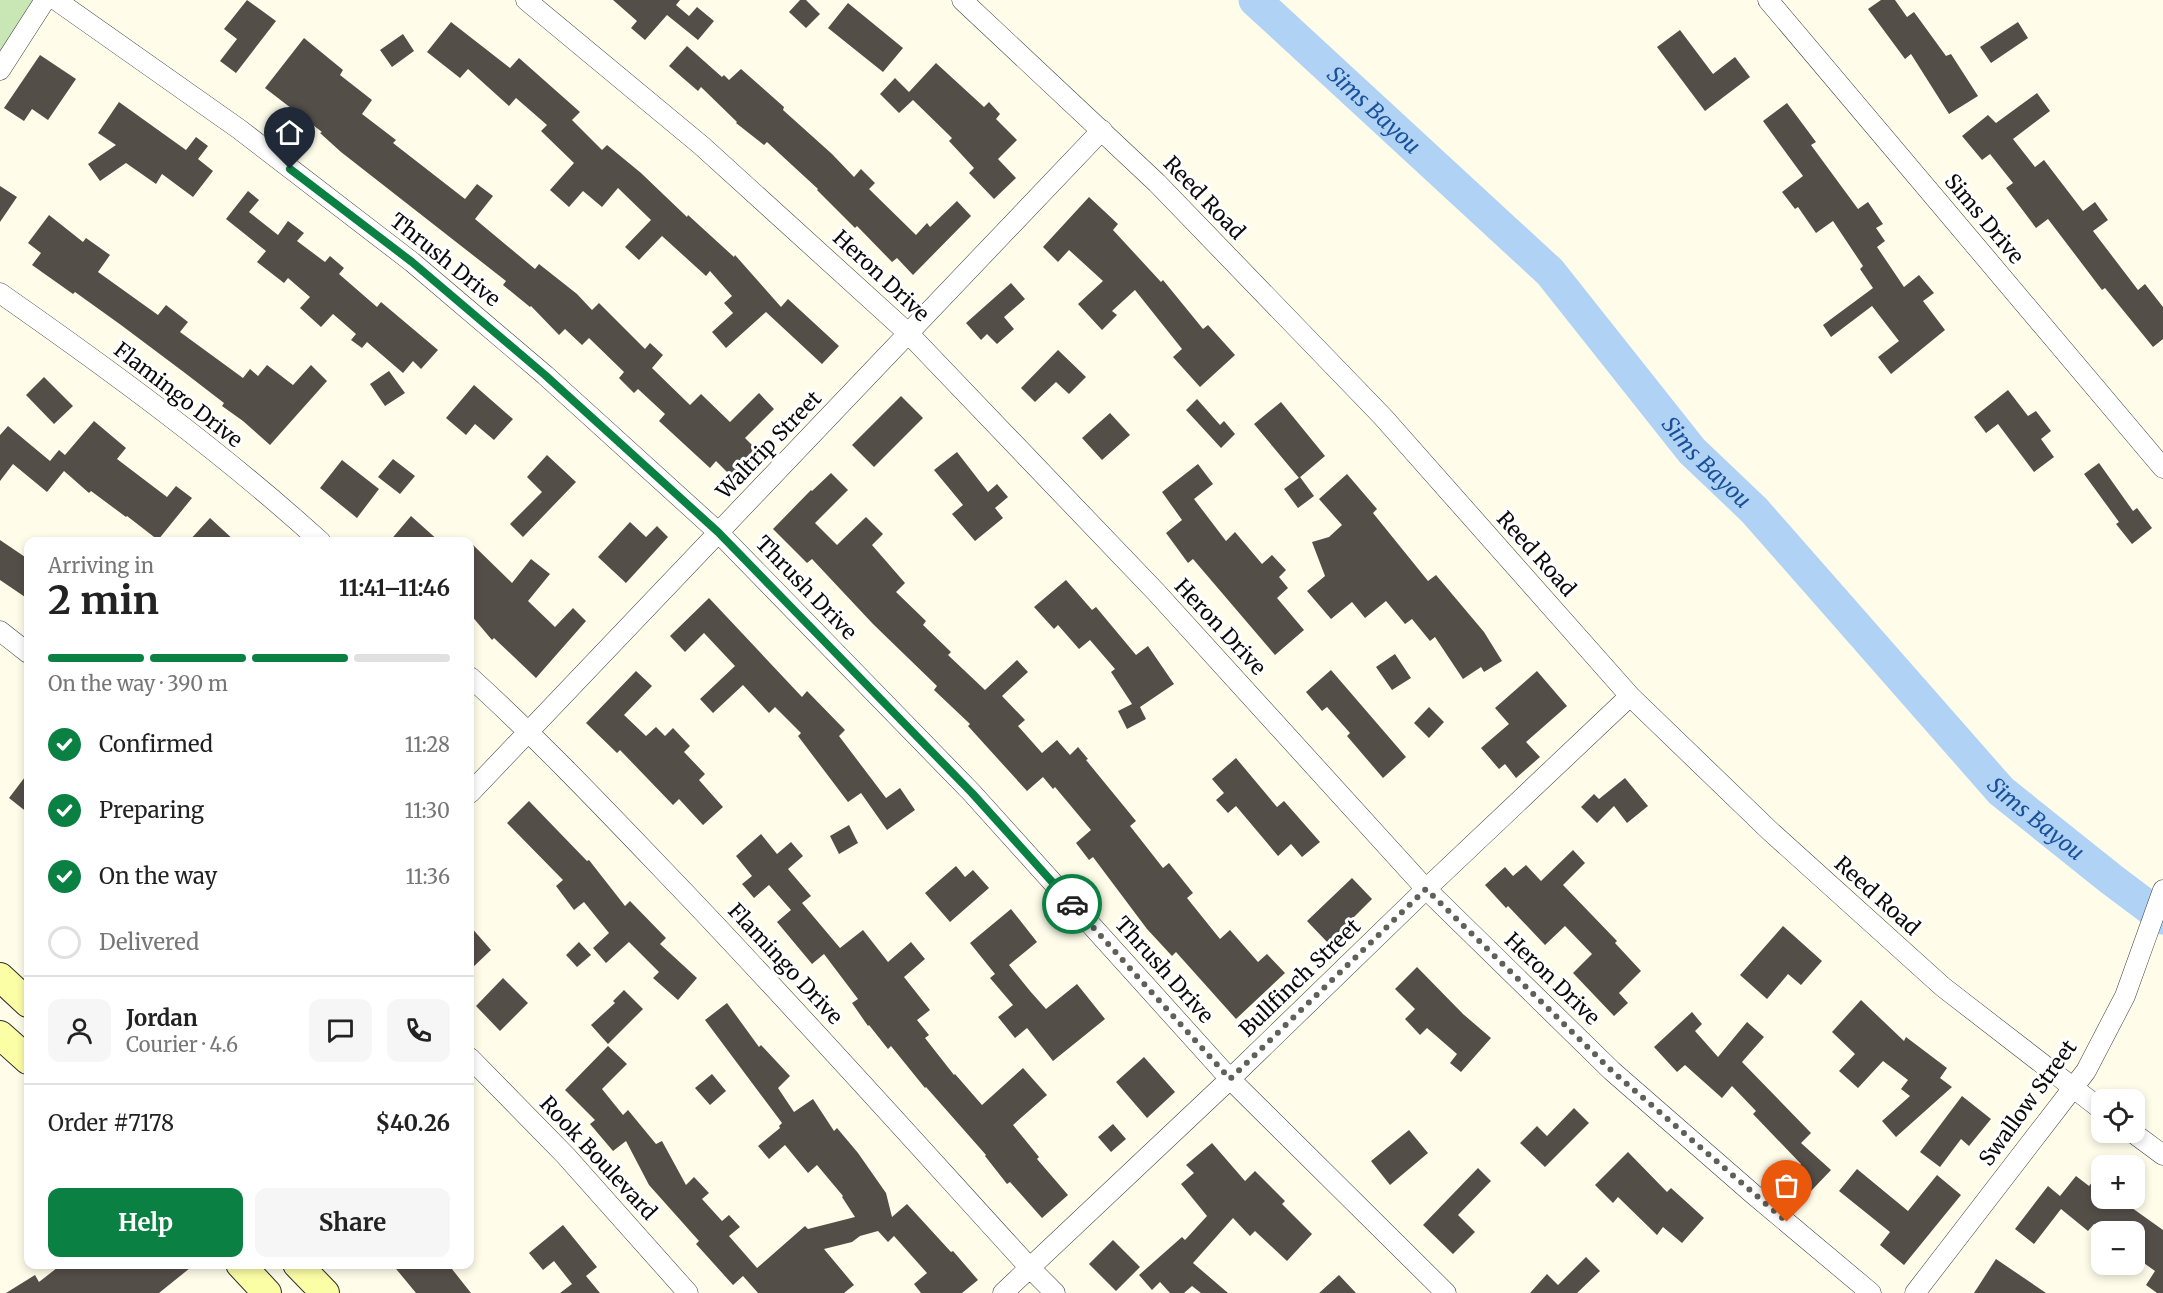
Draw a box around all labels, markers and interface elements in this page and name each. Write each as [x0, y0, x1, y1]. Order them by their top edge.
water label: Sims Bayou [1322, 60, 1426, 160]
pin [264, 107, 315, 169]
icon: home [273, 116, 306, 149]
street label: Reed Road [1158, 150, 1251, 245]
street label: Sims Drive [1939, 168, 2030, 269]
street label: Thrush Drive [385, 207, 506, 312]
street label: Heron Drive [828, 224, 935, 327]
street label: Flamingo Drive [108, 336, 248, 453]
street label: Waltrip Street [710, 385, 827, 505]
water label: Sims Bayou [1656, 411, 1757, 514]
street label: Reed Road [1491, 505, 1582, 602]
street label: Thrush Drive [750, 530, 863, 645]
text: Arriving in [48, 553, 154, 578]
street label: Heron Drive [1169, 573, 1272, 681]
text: 11:41–11:46 [339, 574, 450, 602]
text: 2 min [48, 576, 159, 625]
text: On the way · 390 m [48, 671, 228, 696]
icon: check [48, 728, 81, 761]
text: Confirmed [99, 730, 213, 758]
text: 11:28 [405, 732, 450, 757]
water label: Sims Bayou [1981, 771, 2090, 866]
icon: check [48, 794, 81, 827]
text: Preparing [99, 796, 204, 824]
text: 11:30 [405, 798, 450, 823]
street label: Reed Road [1829, 850, 1926, 941]
icon: check [48, 860, 81, 893]
text: On the way [99, 862, 217, 890]
text: 11:36 [405, 864, 450, 889]
courier [1042, 874, 1102, 934]
icon: car [1056, 888, 1089, 921]
street label: Flamingo Drive [722, 897, 849, 1030]
street label: Thrush Drive [1109, 911, 1219, 1029]
street label: Bullfinch Street [1233, 913, 1366, 1042]
street label: Heron Drive [1499, 927, 1606, 1031]
text: Delivered [99, 928, 199, 956]
button: person [48, 999, 111, 1062]
button: chat [309, 999, 372, 1062]
button: phone [387, 999, 450, 1062]
text: Jordan [126, 1004, 198, 1032]
text: Courier · 4.6 [126, 1032, 238, 1057]
street label: Swallow Street [1973, 1034, 2082, 1171]
map controls [2091, 1089, 2145, 1275]
button: locate [2091, 1089, 2145, 1143]
street label: Rook Boulevard [534, 1090, 663, 1225]
text: Order #7178 [48, 1109, 174, 1137]
text: $40.26 [375, 1109, 450, 1137]
button: + [2091, 1155, 2145, 1209]
pin [1761, 1160, 1812, 1222]
icon: bag [1770, 1169, 1803, 1202]
button: Help [48, 1188, 243, 1257]
button: Share [255, 1188, 450, 1257]
button: − [2091, 1221, 2145, 1275]

